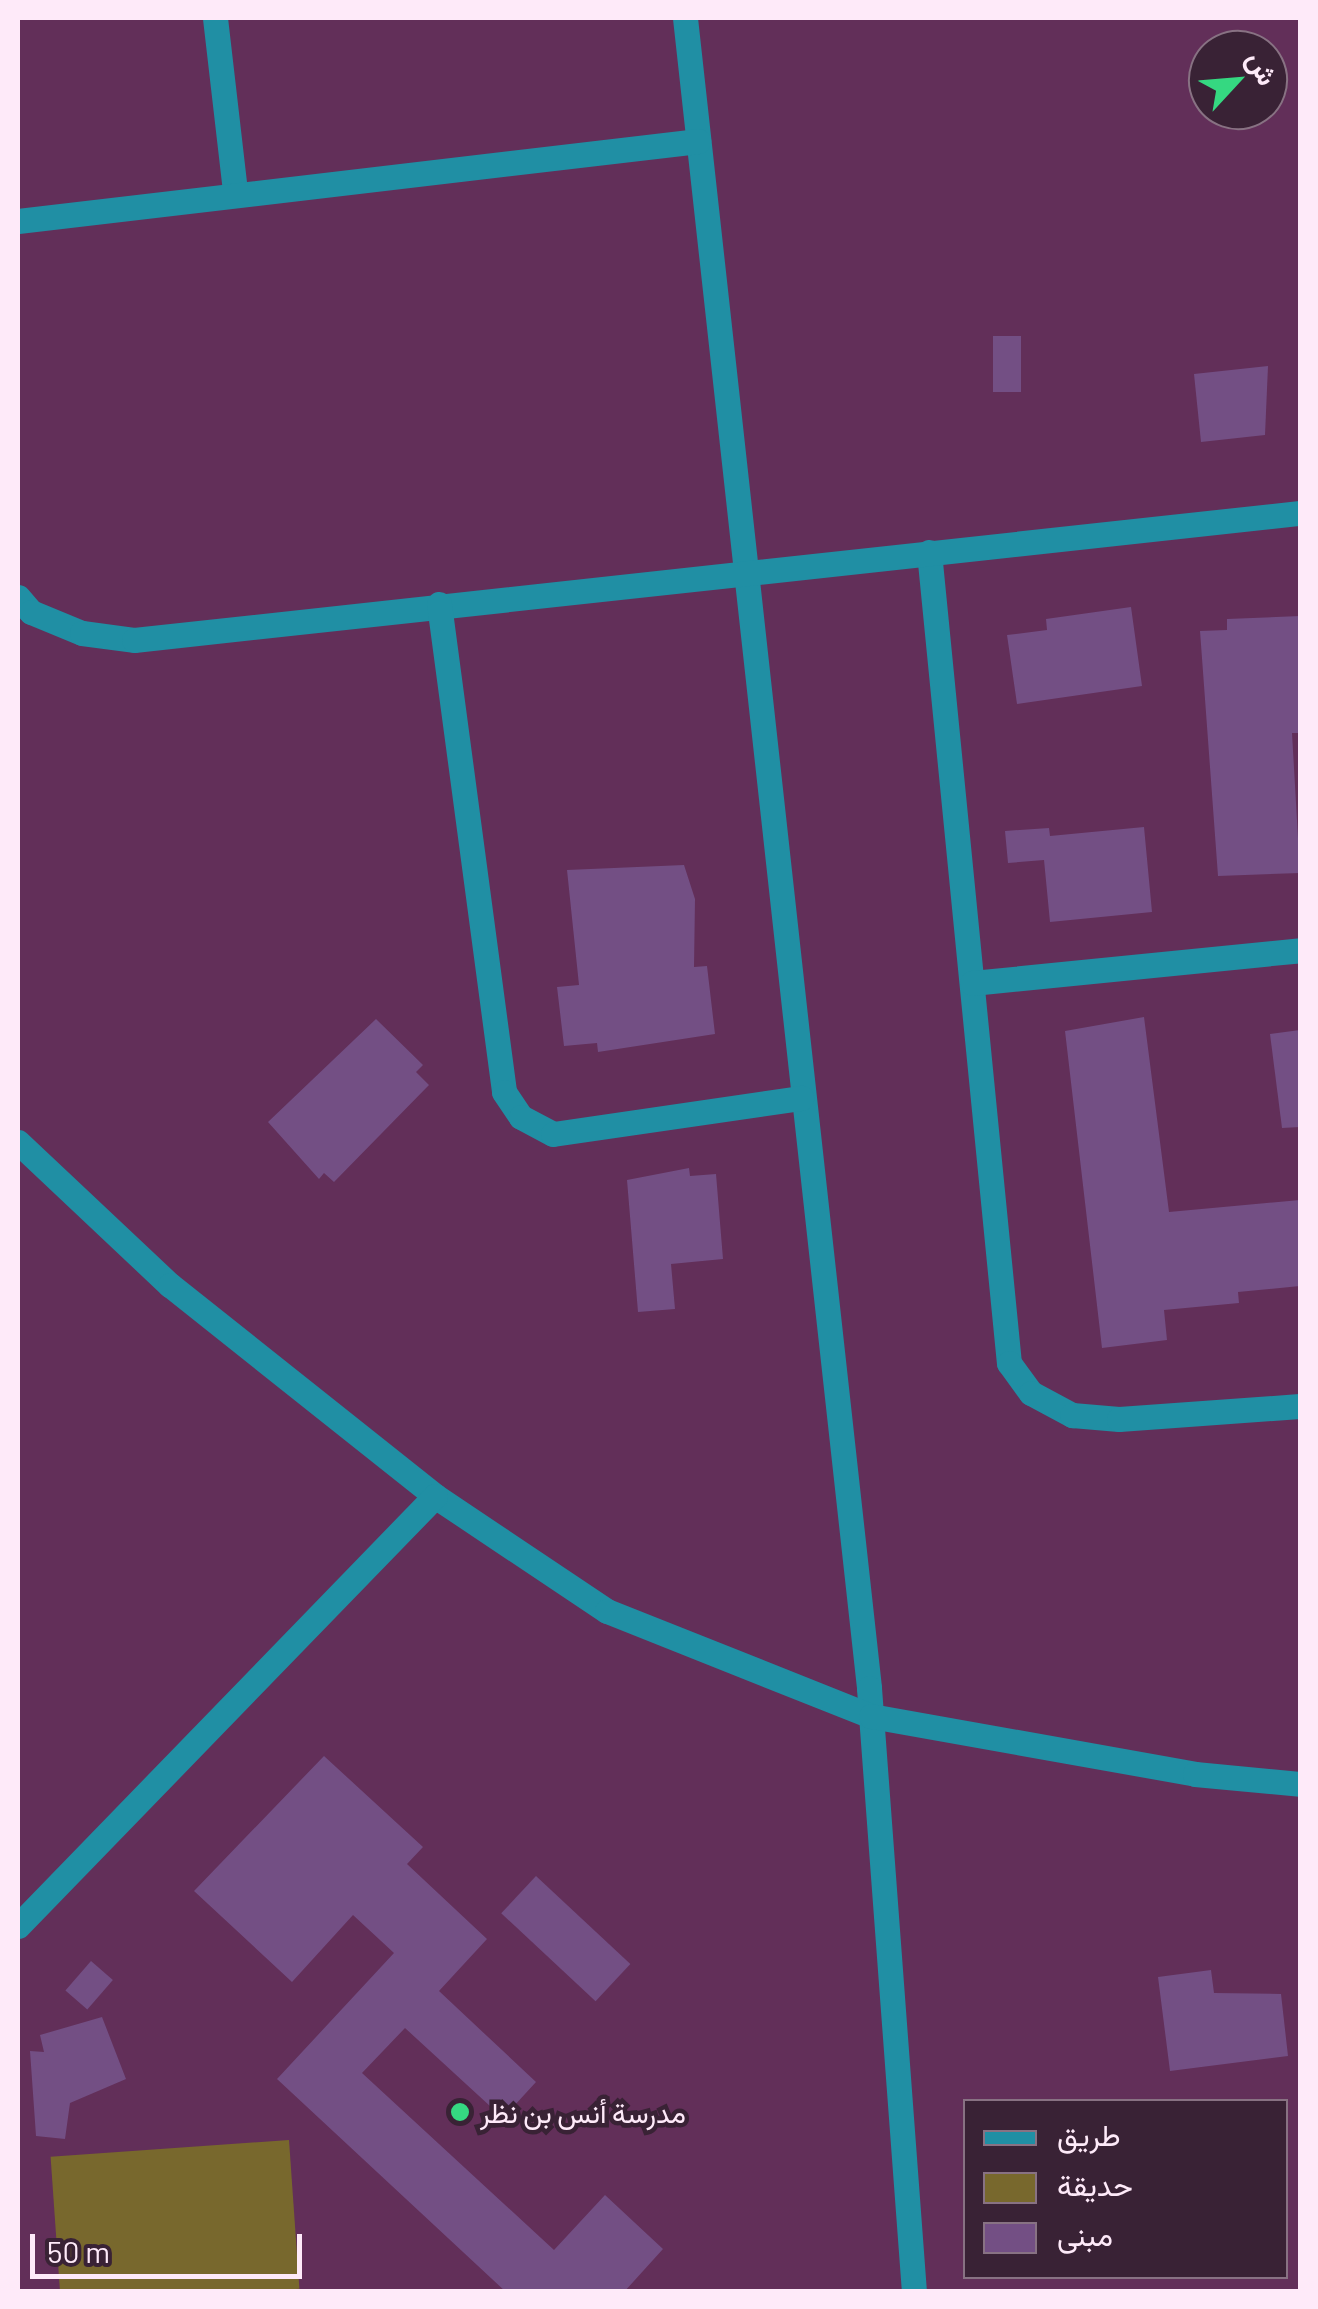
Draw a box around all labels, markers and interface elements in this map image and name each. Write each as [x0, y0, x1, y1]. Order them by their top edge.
north arrow [1188, 30, 1288, 130]
text: ش [1241, 45, 1286, 90]
place label: مدرسة أنس بن نظر [480, 2095, 686, 2129]
legend [963, 2099, 1288, 2279]
marker: مدرسة أنس بن نظر [449, 2101, 471, 2123]
text: طريق [1057, 2116, 1121, 2152]
text: حديقة [1057, 2166, 1133, 2202]
scale bar [35, 2214, 308, 2276]
text: مبنى [1057, 2216, 1113, 2252]
text: 50 m [47, 2233, 110, 2269]

